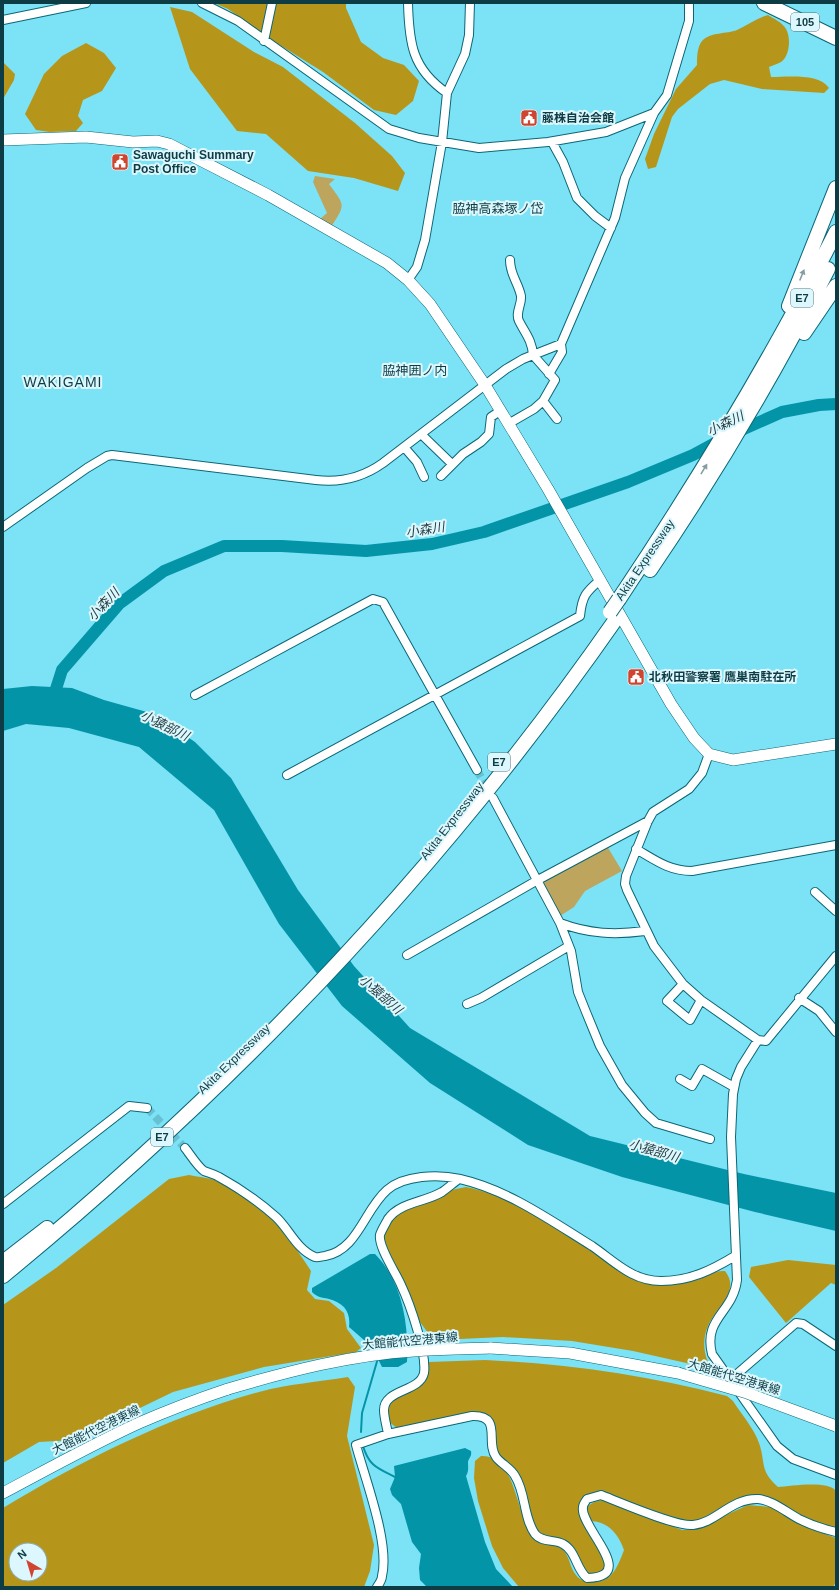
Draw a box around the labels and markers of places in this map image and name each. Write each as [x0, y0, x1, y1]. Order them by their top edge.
public building icon: 藤株自治会館 [519, 108, 539, 128]
place label: 藤株自治会館 [542, 111, 614, 125]
place label: Sawaguchi Summary Post Office [133, 148, 254, 176]
public building icon: Sawaguchi Summary Post Office [110, 152, 130, 172]
public building icon: 北秋田警察署 鷹巣南駐在所 [626, 667, 646, 687]
place label: 北秋田警察署 鷹巣南駐在所 [649, 670, 796, 684]

